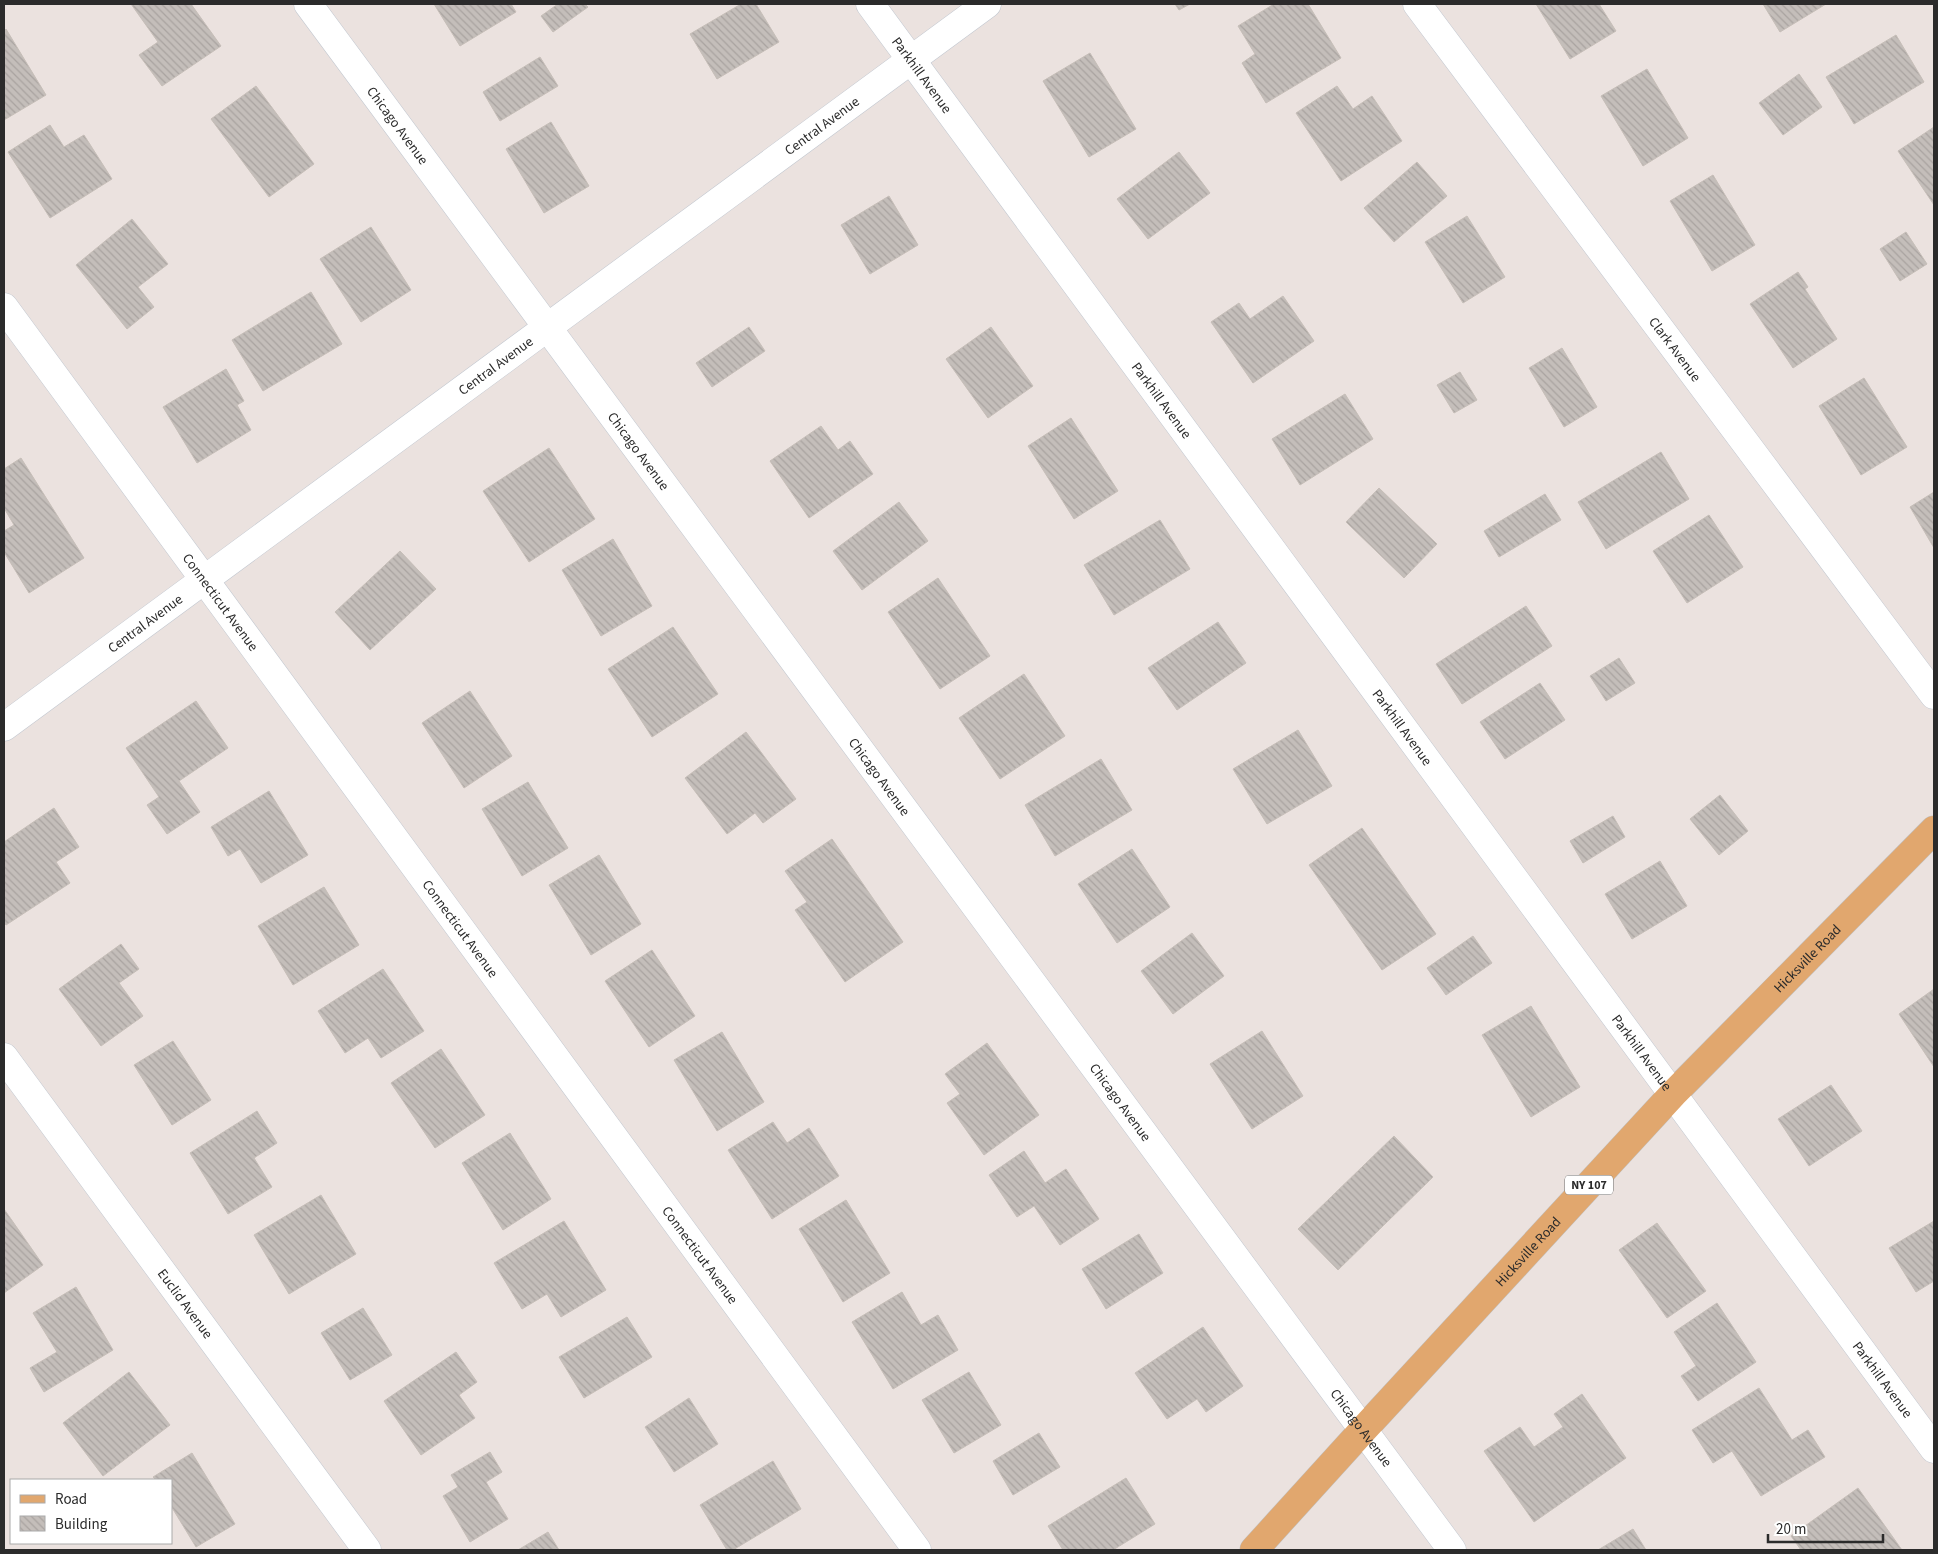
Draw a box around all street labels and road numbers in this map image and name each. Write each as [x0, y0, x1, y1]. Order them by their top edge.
street label: Parkhill Avenue [887, 33, 956, 118]
street label: Chicago Avenue [361, 83, 433, 169]
street label: Central Avenue [781, 92, 864, 161]
street label: Clark Avenue [1643, 313, 1705, 386]
street label: Central Avenue [454, 332, 538, 401]
street label: Parkhill Avenue [1126, 358, 1196, 443]
street label: Chicago Avenue [602, 408, 674, 495]
street label: Connecticut Avenue [177, 549, 263, 656]
street label: Central Avenue [104, 590, 187, 658]
street label: Parkhill Avenue [1367, 685, 1437, 770]
street label: Chicago Avenue [843, 734, 915, 820]
street label: Connecticut Avenue [417, 876, 502, 982]
street label: Hicksville Road [1769, 920, 1846, 998]
street label: Parkhill Avenue [1606, 1011, 1676, 1095]
street label: Chicago Avenue [1084, 1059, 1155, 1146]
road number: NY 107 [1565, 1176, 1613, 1194]
street label: Connecticut Avenue [657, 1202, 742, 1309]
street label: Hicksville Road [1491, 1213, 1566, 1292]
street label: Euclid Avenue [152, 1265, 217, 1343]
street label: Parkhill Avenue [1847, 1338, 1917, 1422]
street label: Chicago Avenue [1325, 1385, 1396, 1472]

